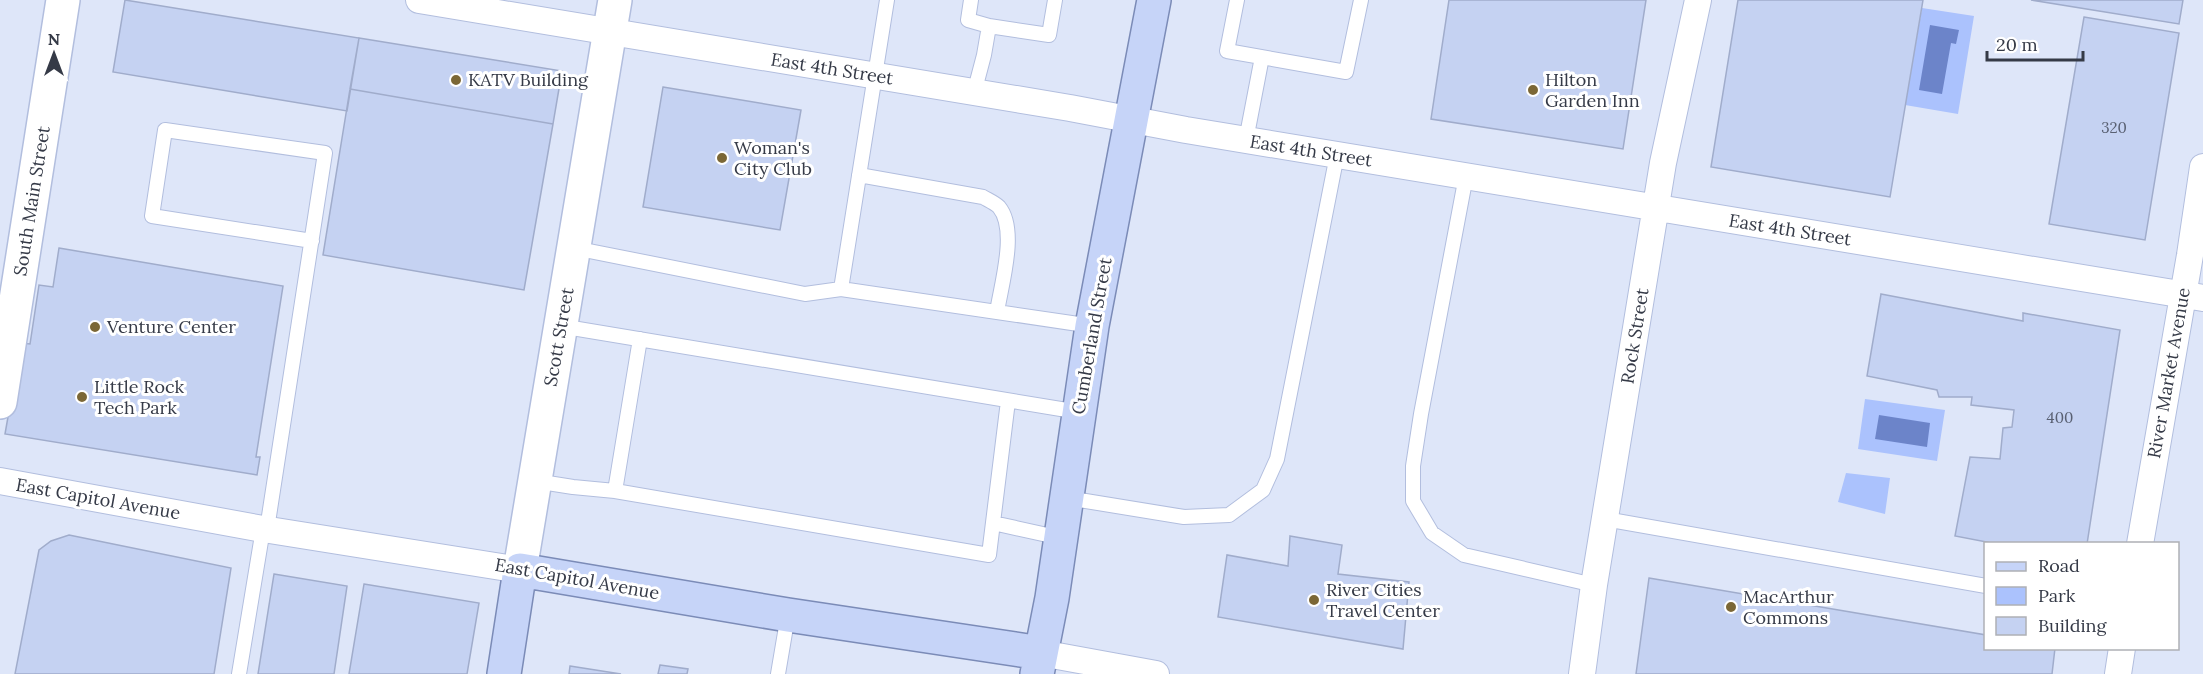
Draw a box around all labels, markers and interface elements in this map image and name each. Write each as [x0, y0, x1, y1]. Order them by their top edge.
north arrow [24, 24, 84, 84]
scale bar [1987, 24, 2083, 62]
text: N [48, 29, 60, 49]
text: 20 m [1996, 33, 2038, 56]
street label: East 4th Street [769, 47, 895, 90]
place label: KATV Building [468, 68, 589, 91]
place label: Hilton Garden Inn [1545, 68, 1640, 112]
marker: KATV Building [449, 73, 463, 87]
marker: Hilton Garden Inn [1526, 83, 1540, 97]
house number: 320 [2101, 118, 2127, 137]
street label: South Main Street [8, 124, 55, 278]
street label: East 4th Street [1248, 129, 1374, 172]
place label: Woman's City Club [734, 136, 812, 180]
marker: Woman's City Club [715, 151, 729, 165]
street label: East 4th Street [1727, 208, 1853, 251]
street label: Cumberland Street [1066, 256, 1117, 416]
street label: River Market Avenue [2142, 285, 2195, 460]
street label: Scott Street [538, 286, 579, 388]
street label: Rock Street [1616, 286, 1653, 385]
place label: Venture Center [106, 315, 236, 338]
marker: Venture Center [88, 320, 102, 334]
place label: Little Rock Tech Park [94, 375, 185, 419]
marker: Little Rock Tech Park [75, 390, 89, 404]
house number: 400 [2047, 408, 2073, 427]
street label: East Capitol Avenue [14, 473, 182, 524]
legend [1984, 542, 2179, 650]
street label: East Capitol Avenue [493, 553, 661, 604]
text: Road [2038, 554, 2080, 577]
place label: River Cities Travel Center [1326, 578, 1440, 622]
text: Park [2038, 584, 2076, 607]
place label: MacArthur Commons [1743, 585, 1834, 629]
marker: River Cities Travel Center [1307, 593, 1321, 607]
marker: MacArthur Commons [1724, 600, 1738, 614]
text: Building [2038, 614, 2108, 637]

